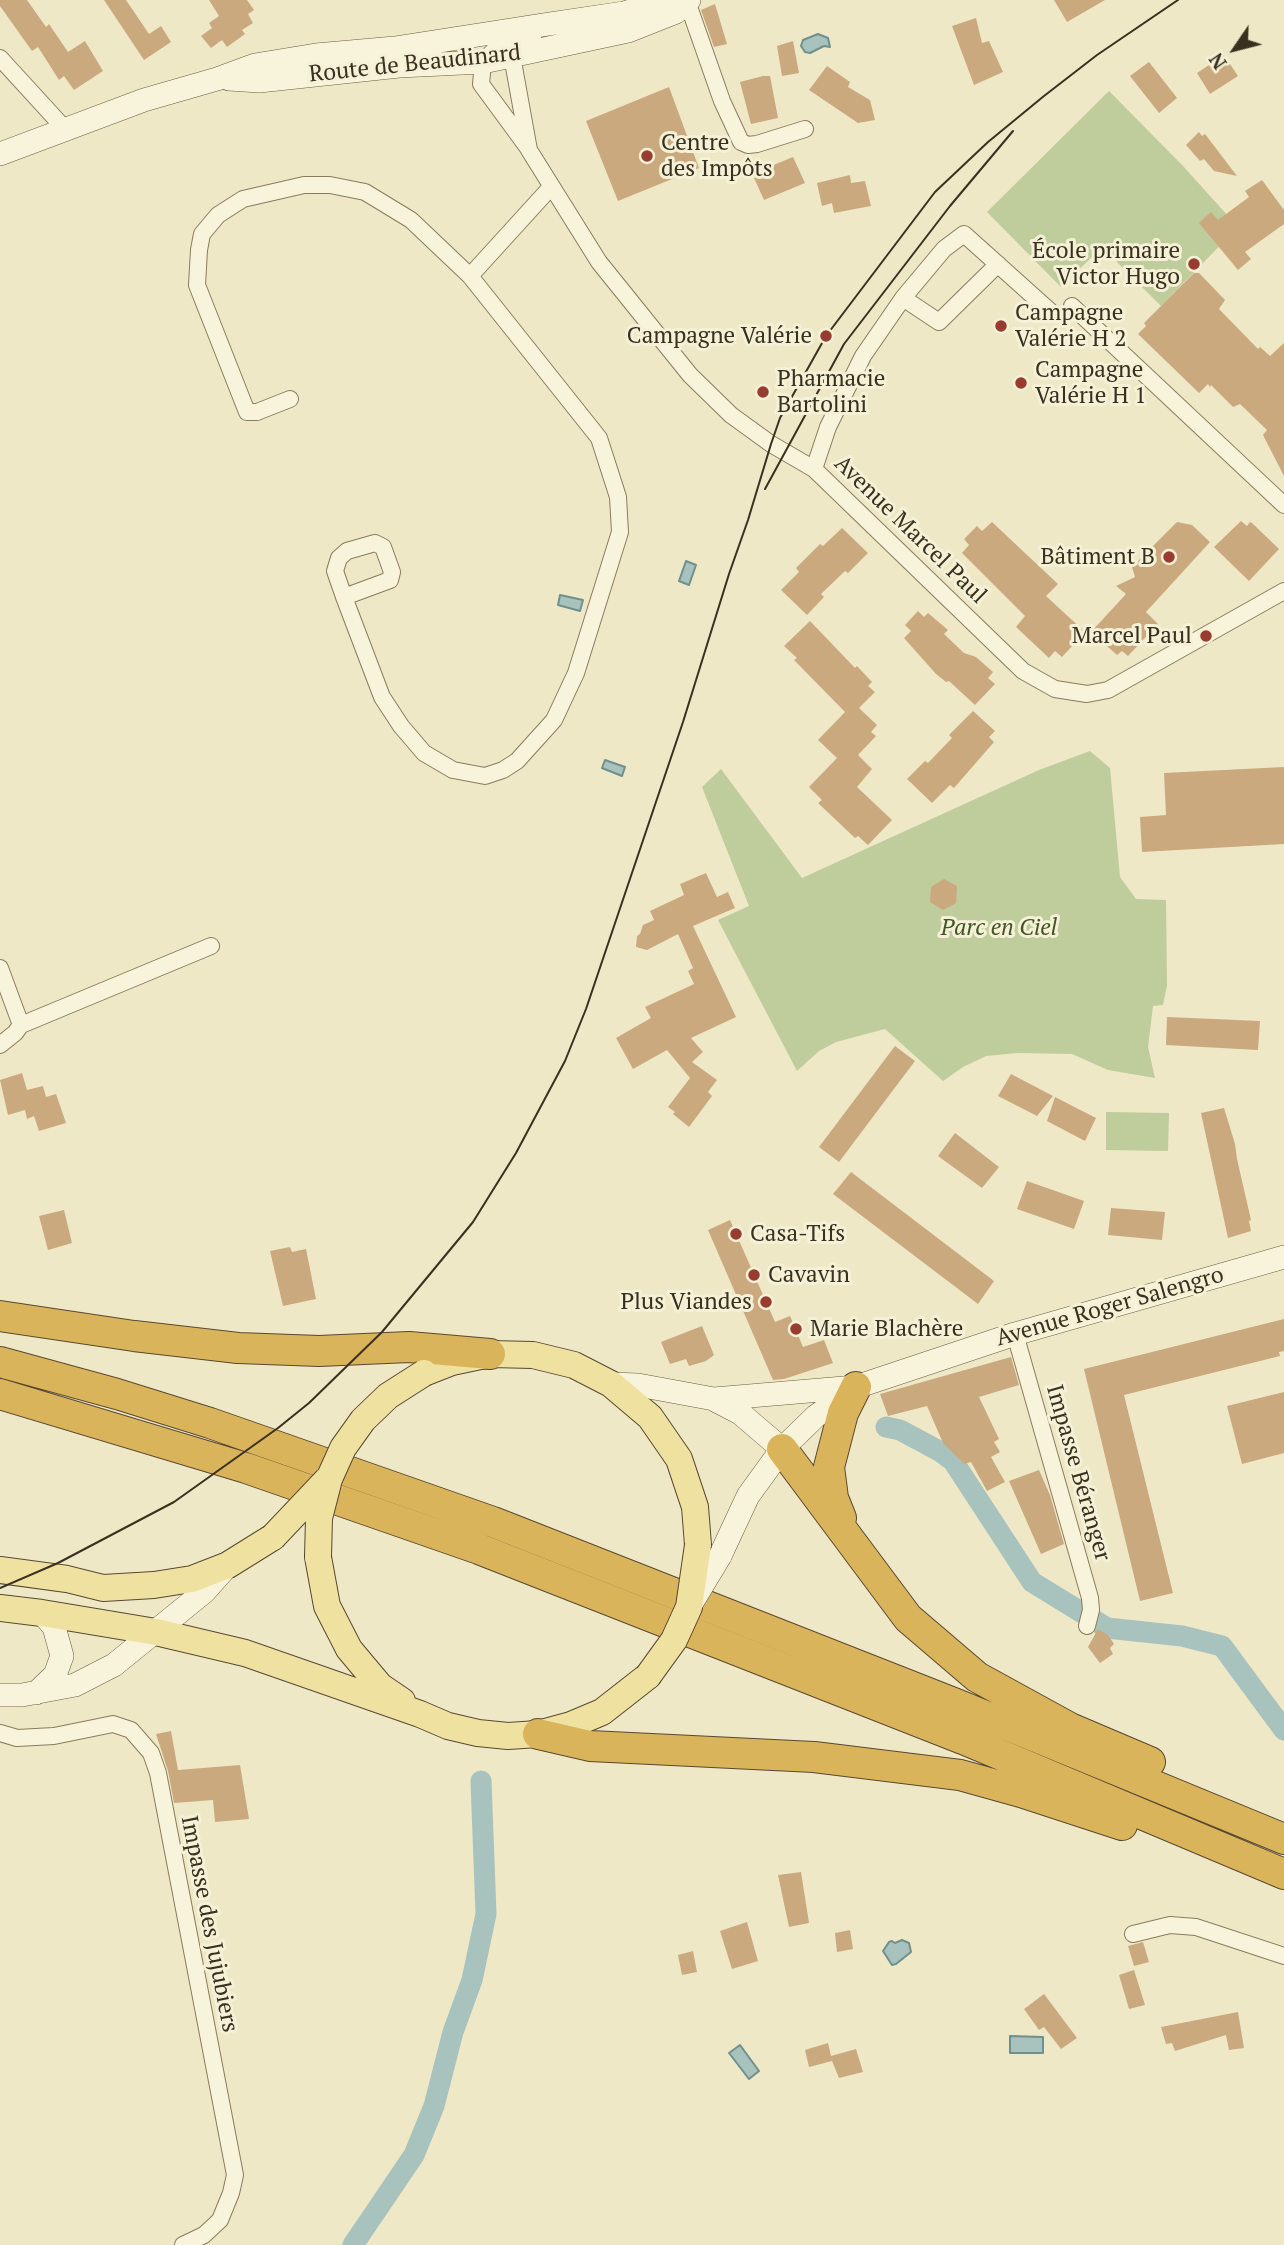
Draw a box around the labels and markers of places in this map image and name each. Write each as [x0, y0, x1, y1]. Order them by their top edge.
place label: Centre des Impôts [661, 129, 773, 183]
marker: Centre des Impôts [639, 148, 655, 164]
place label: École primaire Victor Hugo [1032, 237, 1180, 291]
marker: École primaire Victor Hugo [1186, 256, 1202, 272]
place label: Campagne Valérie H 2 [1015, 299, 1126, 353]
marker: Campagne Valérie H 2 [993, 318, 1009, 334]
place label: Campagne Valérie [627, 322, 812, 350]
marker: Campagne Valérie [818, 328, 834, 344]
place label: Campagne Valérie H 1 [1035, 356, 1146, 410]
place label: Pharmacie Bartolini [777, 365, 885, 419]
marker: Campagne Valérie H 1 [1013, 375, 1029, 391]
marker: Pharmacie Bartolini [755, 384, 771, 400]
place label: Bâtiment B [1040, 543, 1155, 571]
marker: Bâtiment B [1161, 549, 1177, 565]
place label: Marcel Paul [1072, 622, 1192, 650]
marker: Marcel Paul [1198, 628, 1214, 644]
place label: Casa-Tifs [750, 1220, 845, 1248]
marker: Casa-Tifs [728, 1226, 744, 1242]
place label: Cavavin [768, 1261, 850, 1289]
marker: Cavavin [746, 1267, 762, 1283]
place label: Plus Viandes [620, 1288, 752, 1316]
marker: Plus Viandes [758, 1294, 774, 1310]
place label: Marie Blachère [810, 1315, 963, 1343]
marker: Marie Blachère [788, 1321, 804, 1337]

